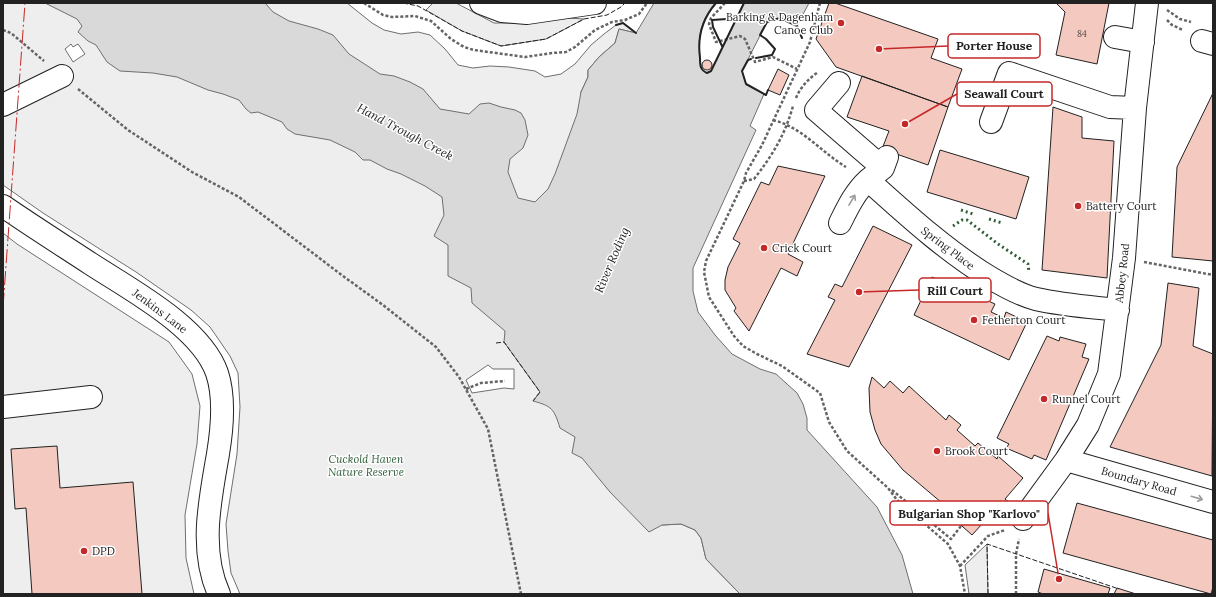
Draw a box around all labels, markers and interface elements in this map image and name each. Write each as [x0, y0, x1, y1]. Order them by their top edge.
place label: Barking & Dagenham Canoe Club [726, 10, 833, 37]
marker: Barking & Dagenham Canoe Club [836, 18, 846, 28]
house number: 84 [1077, 28, 1087, 39]
callout: Porter House [948, 34, 1040, 58]
text: Porter House [956, 38, 1033, 53]
callout: Seawall Court [957, 82, 1052, 106]
text: Seawall Court [964, 86, 1045, 101]
water label: Hand Trough Creek [355, 100, 456, 163]
one-way arrow [849, 194, 857, 206]
place label: Battery Court [1086, 199, 1157, 213]
marker: Battery Court [1073, 201, 1083, 211]
street label: Spring Place [919, 223, 978, 273]
water label: River Roding [591, 225, 632, 295]
place label: Crick Court [772, 241, 833, 255]
street label: Abbey Road [1112, 242, 1132, 304]
marker: Crick Court [759, 243, 769, 253]
callout: Rill Court [919, 278, 991, 302]
text: Rill Court [927, 283, 984, 298]
street label: Jenkins Lane [129, 285, 190, 336]
place label: Fetherton Court [982, 313, 1066, 327]
marker: Fetherton Court [969, 315, 979, 325]
place label: Runnel Court [1052, 392, 1121, 406]
marker: Runnel Court [1039, 394, 1049, 404]
place label: Brook Court [945, 444, 1009, 458]
marker: Brook Court [932, 446, 942, 456]
park label: Cuckold Haven Nature Reserve [328, 452, 404, 479]
street label: Boundary Road [1100, 464, 1179, 499]
one-way arrow [1191, 495, 1204, 502]
callout: Bulgarian Shop "Karlovo" [890, 501, 1048, 525]
text: Bulgarian Shop "Karlovo" [898, 506, 1040, 521]
place label: DPD [92, 544, 115, 558]
marker: DPD [79, 546, 89, 556]

